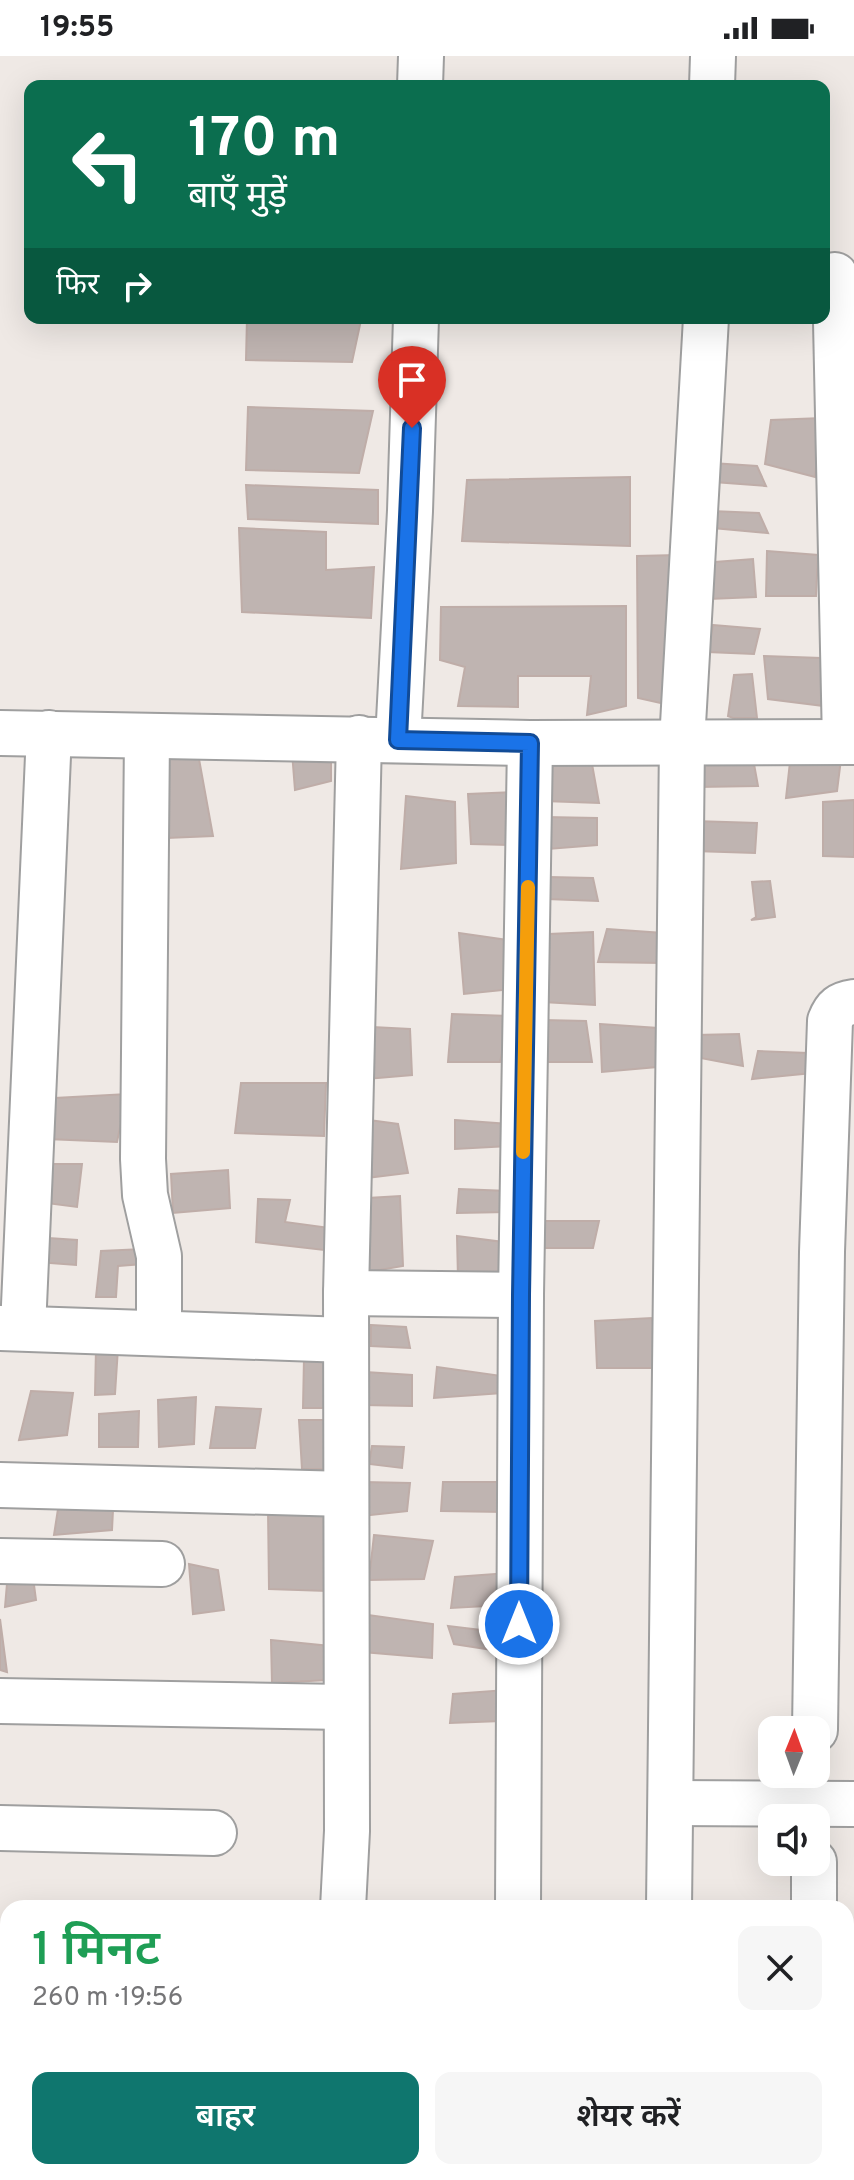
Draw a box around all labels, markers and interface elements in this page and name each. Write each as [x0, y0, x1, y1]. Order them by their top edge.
text: 19:55 [40, 10, 114, 47]
text: 170 m [188, 106, 340, 176]
icon: left [56, 112, 160, 216]
text: बाएँ मुड़ें [188, 175, 287, 221]
icon: right [115, 264, 159, 308]
text: फिर [56, 268, 99, 305]
pin [378, 346, 446, 428]
icon: arrive [390, 358, 434, 402]
position arrow [477, 1582, 561, 1666]
north arrow [758, 1716, 830, 1788]
map controls [758, 1716, 830, 1876]
button: sound [758, 1804, 830, 1876]
text: 1 मिनट [32, 1922, 160, 1982]
button: close [738, 1926, 822, 2010]
text: 260 m · 19:56 [32, 1982, 183, 2015]
button: बाहर [32, 2072, 419, 2164]
button: शेयर करें [435, 2072, 822, 2164]

